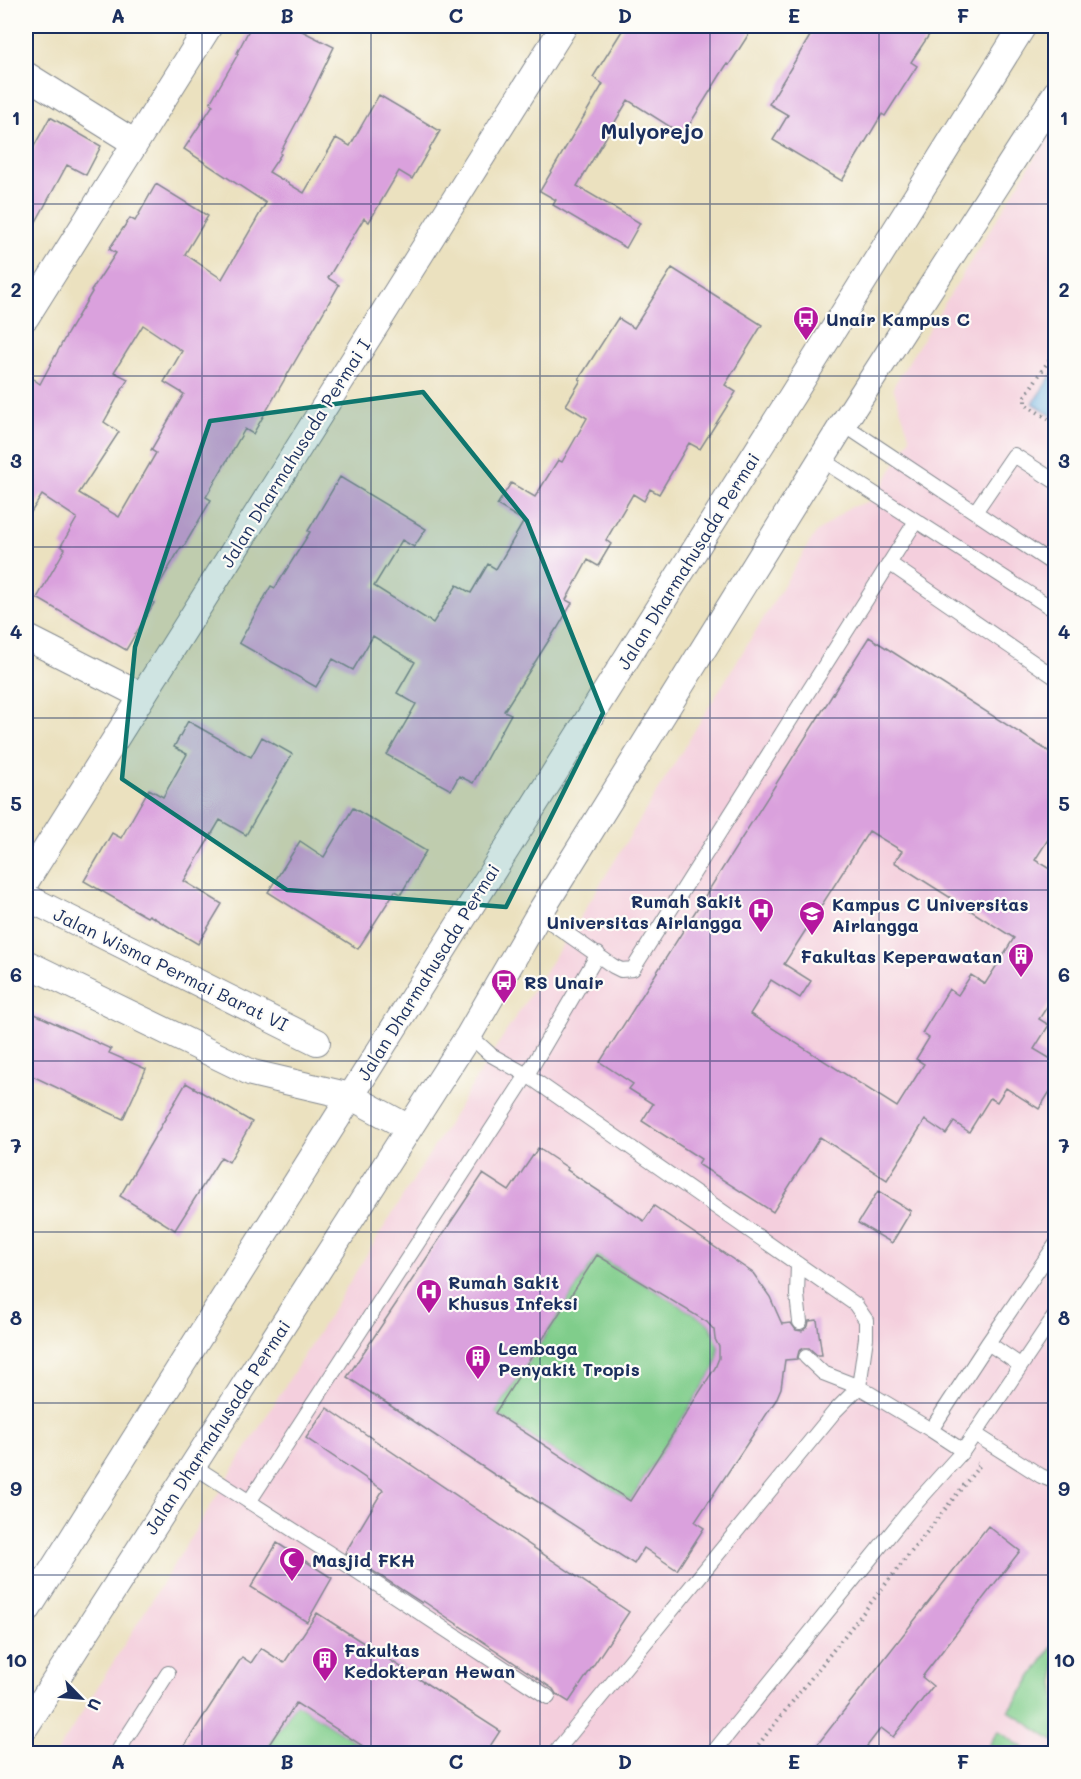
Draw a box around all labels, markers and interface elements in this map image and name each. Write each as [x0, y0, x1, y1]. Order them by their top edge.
text: A [111, 2, 125, 28]
text: B [280, 2, 294, 28]
text: C [449, 2, 464, 28]
text: D [618, 2, 632, 28]
text: E [788, 2, 800, 28]
text: F [957, 2, 970, 28]
text: 1 [12, 104, 20, 130]
text: 1 [1060, 104, 1068, 130]
district label: Mulyorejo [601, 117, 704, 145]
text: 2 [10, 276, 22, 302]
text: 2 [1058, 276, 1070, 302]
bus stop icon: Unair Kampus C [791, 304, 821, 342]
place label: Unair Kampus C [826, 307, 970, 331]
street label: Jalan Dharmahusada Permai I [215, 334, 375, 572]
text: 3 [10, 447, 22, 473]
text: 3 [1058, 447, 1070, 473]
street label: Jalan Dharmahusada Permai [611, 448, 765, 674]
text: 4 [10, 618, 23, 644]
text: 4 [1058, 618, 1071, 644]
text: 5 [10, 790, 22, 816]
text: 5 [1058, 790, 1070, 816]
street label: Jalan Dharmahusada Permai [351, 859, 505, 1085]
place label: Rumah Sakit Universitas Airlangga [547, 889, 742, 934]
place label: Kampus C Universitas Airlangga [832, 892, 1028, 937]
hospital icon: Rumah Sakit Universitas Airlangga [746, 896, 776, 934]
school or university icon: Kampus C Universitas Airlangga [797, 899, 827, 937]
street label: Jalan Wisma Permai Barat VI [50, 902, 292, 1036]
building icon: Fakultas Keperawatan [1006, 941, 1036, 979]
place label: Fakultas Keperawatan [801, 944, 1002, 968]
text: 6 [10, 961, 22, 987]
text: 6 [1058, 961, 1070, 987]
bus stop icon: RS Unair [489, 967, 519, 1005]
place label: RS Unair [524, 970, 604, 994]
text: 7 [10, 1132, 22, 1158]
text: 7 [1058, 1132, 1070, 1158]
place label: Rumah Sakit Khusus Infeksi [448, 1270, 578, 1315]
hospital icon: Rumah Sakit Khusus Infeksi [414, 1277, 444, 1315]
text: 8 [10, 1304, 22, 1330]
text: 8 [1058, 1304, 1070, 1330]
street label: Jalan Dharmahusada Permai [138, 1315, 296, 1539]
place label: Lembaga Penyakit Tropis [498, 1336, 640, 1381]
building icon: Lembaga Penyakit Tropis [463, 1343, 493, 1381]
text: 9 [10, 1475, 22, 1501]
text: 9 [1058, 1475, 1070, 1501]
mosque icon: Masjid FKH [277, 1545, 307, 1583]
place label: Masjid FKH [312, 1548, 415, 1572]
place label: Fakultas Kedokteran Hewan [344, 1638, 515, 1683]
building icon: Fakultas Kedokteran Hewan [310, 1645, 340, 1683]
text: 10 [5, 1646, 27, 1672]
text: 10 [1053, 1646, 1075, 1672]
north arrow [51, 1668, 111, 1728]
text: U [83, 1695, 107, 1714]
text: A [111, 1748, 125, 1774]
text: B [280, 1748, 294, 1774]
text: C [449, 1748, 464, 1774]
text: D [618, 1748, 632, 1774]
text: E [788, 1748, 800, 1774]
text: F [957, 1748, 970, 1774]

